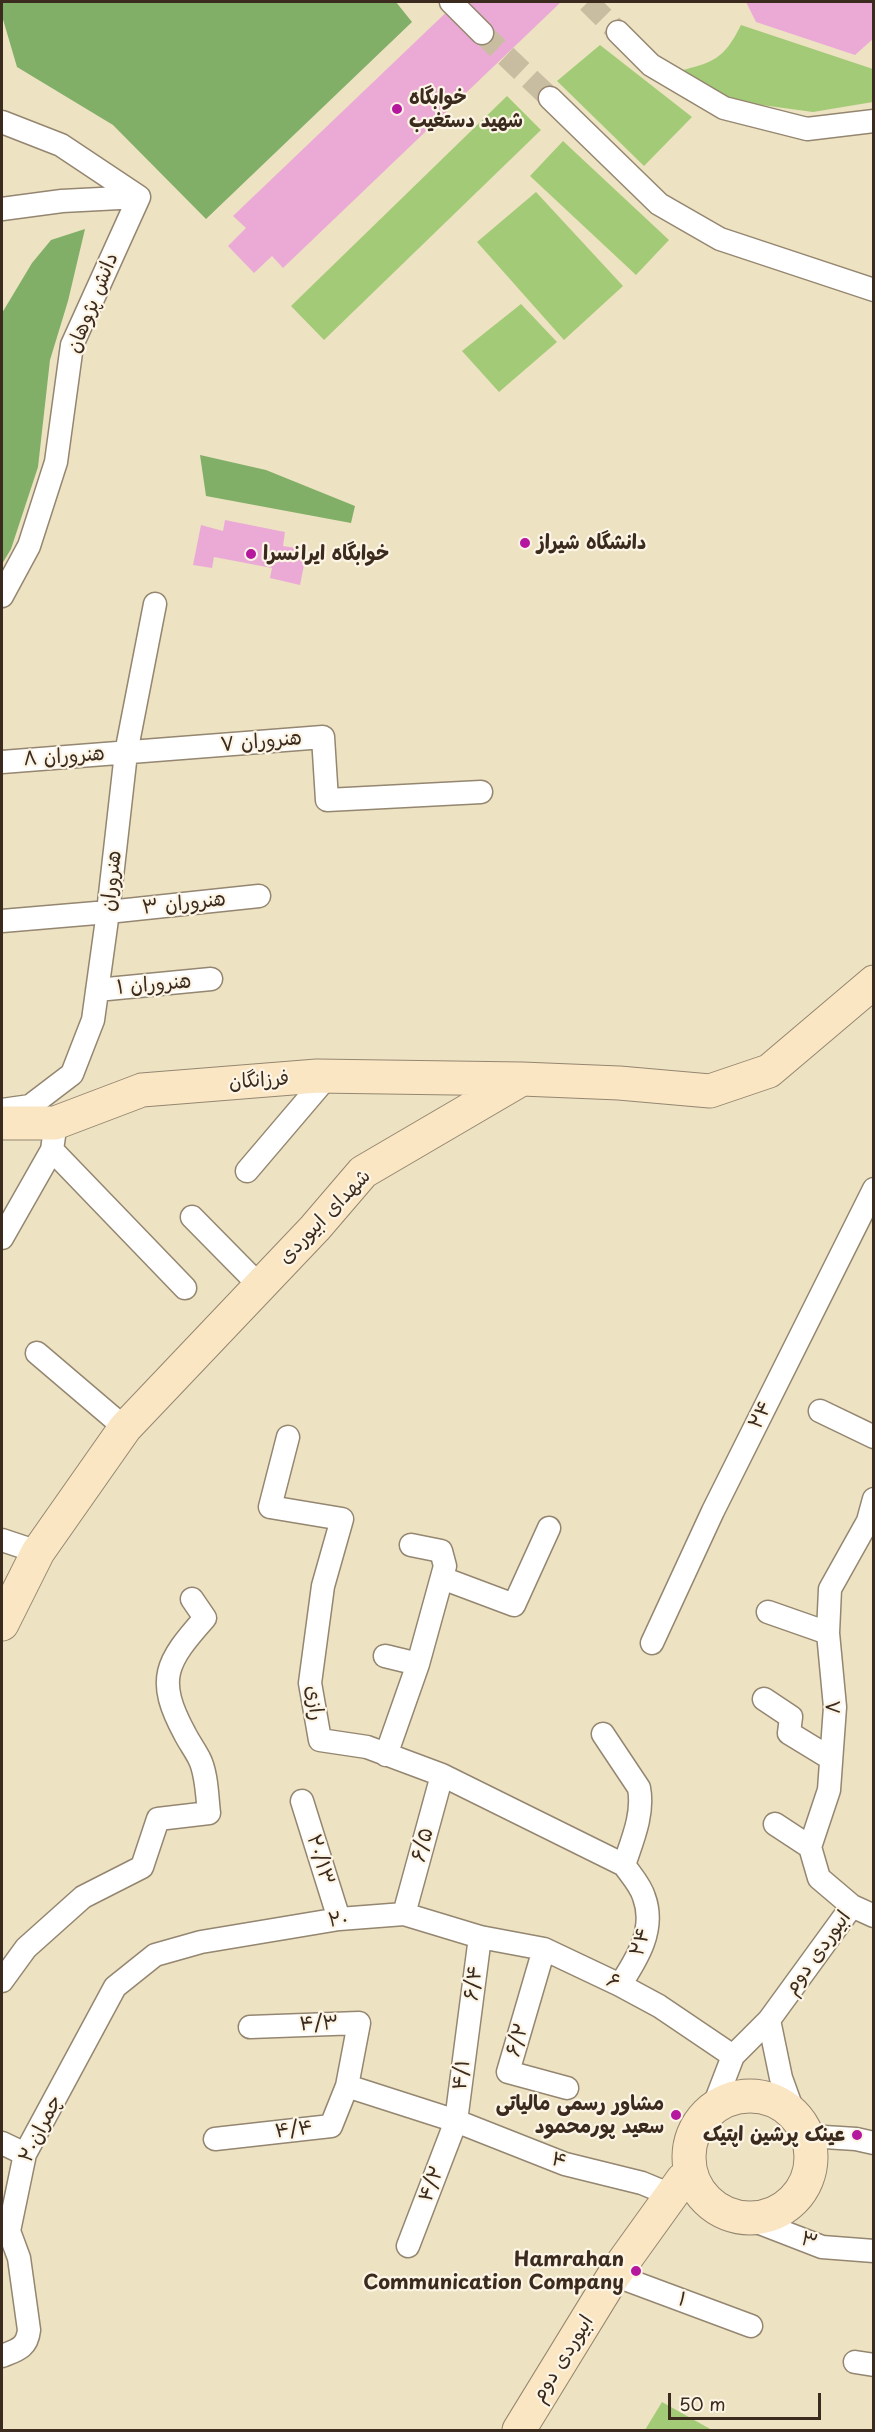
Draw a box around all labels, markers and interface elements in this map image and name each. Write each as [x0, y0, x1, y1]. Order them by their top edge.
place label: خوابگاه شهید دستغیب [409, 86, 523, 133]
marker: خوابگاه شهید دستغیب [390, 102, 404, 116]
street label: دانش پژوهان [62, 249, 124, 357]
place label: دانشگاه شیراز [537, 531, 646, 555]
marker: دانشگاه شیراز [518, 536, 532, 550]
place label: خوابگاه ایرانسرا [263, 542, 389, 566]
marker: خوابگاه ایرانسرا [244, 547, 258, 561]
street label: هنروران ۷ [219, 726, 303, 758]
street label: هنروران ۸ [22, 742, 106, 772]
street label: هنروران [97, 849, 127, 913]
street label: هنروران ۳ [141, 888, 227, 920]
street label: هنروران ۱ [116, 970, 192, 1000]
street label: فرزانگان [228, 1067, 290, 1095]
street label: شهدای ابیوردی [274, 1165, 376, 1269]
street label: ۲۴ [744, 1397, 778, 1433]
street label: رازی [300, 1684, 328, 1722]
street label: ۸ [822, 1700, 846, 1714]
street label: ۶/۵ [407, 1825, 439, 1865]
street label: ۲۰/۱۳ [301, 1832, 339, 1888]
street label: ابیوردی دوم [780, 1906, 856, 2000]
street label: ۲۰ [327, 1907, 349, 1933]
street label: ۲۴ [625, 1925, 657, 1959]
street label: ۶/۴ [460, 1964, 488, 2002]
street label: ۶ [602, 1969, 624, 1995]
street label: ۴/۳ [299, 2011, 339, 2037]
street label: ۶/۲ [502, 2020, 534, 2060]
street label: ۴/۱ [448, 2058, 476, 2092]
street label: چمران۲۰ [14, 2091, 68, 2167]
place label: مشاور رسمی مالیاتی سعید پورمحمود [496, 2092, 664, 2139]
marker: مشاور رسمی مالیاتی سعید پورمحمود [669, 2108, 683, 2122]
street label: ۴/۴ [274, 2116, 314, 2144]
place label: عینک پرشین اپتیک [703, 2123, 845, 2147]
marker: عینک پرشین اپتیک [850, 2128, 864, 2142]
street label: ۴ [548, 2147, 570, 2175]
street label: ۴/۲ [414, 2163, 450, 2205]
street label: ۳ [797, 2227, 821, 2255]
place label: Hamrahan Communication Company [363, 2248, 624, 2295]
marker: Hamrahan Communication Company [629, 2264, 643, 2278]
street label: ۱ [674, 2287, 690, 2313]
street label: ابیوردی دوم [527, 2311, 599, 2407]
scale bar [671, 2381, 824, 2419]
text: 50 m [679, 2390, 726, 2417]

